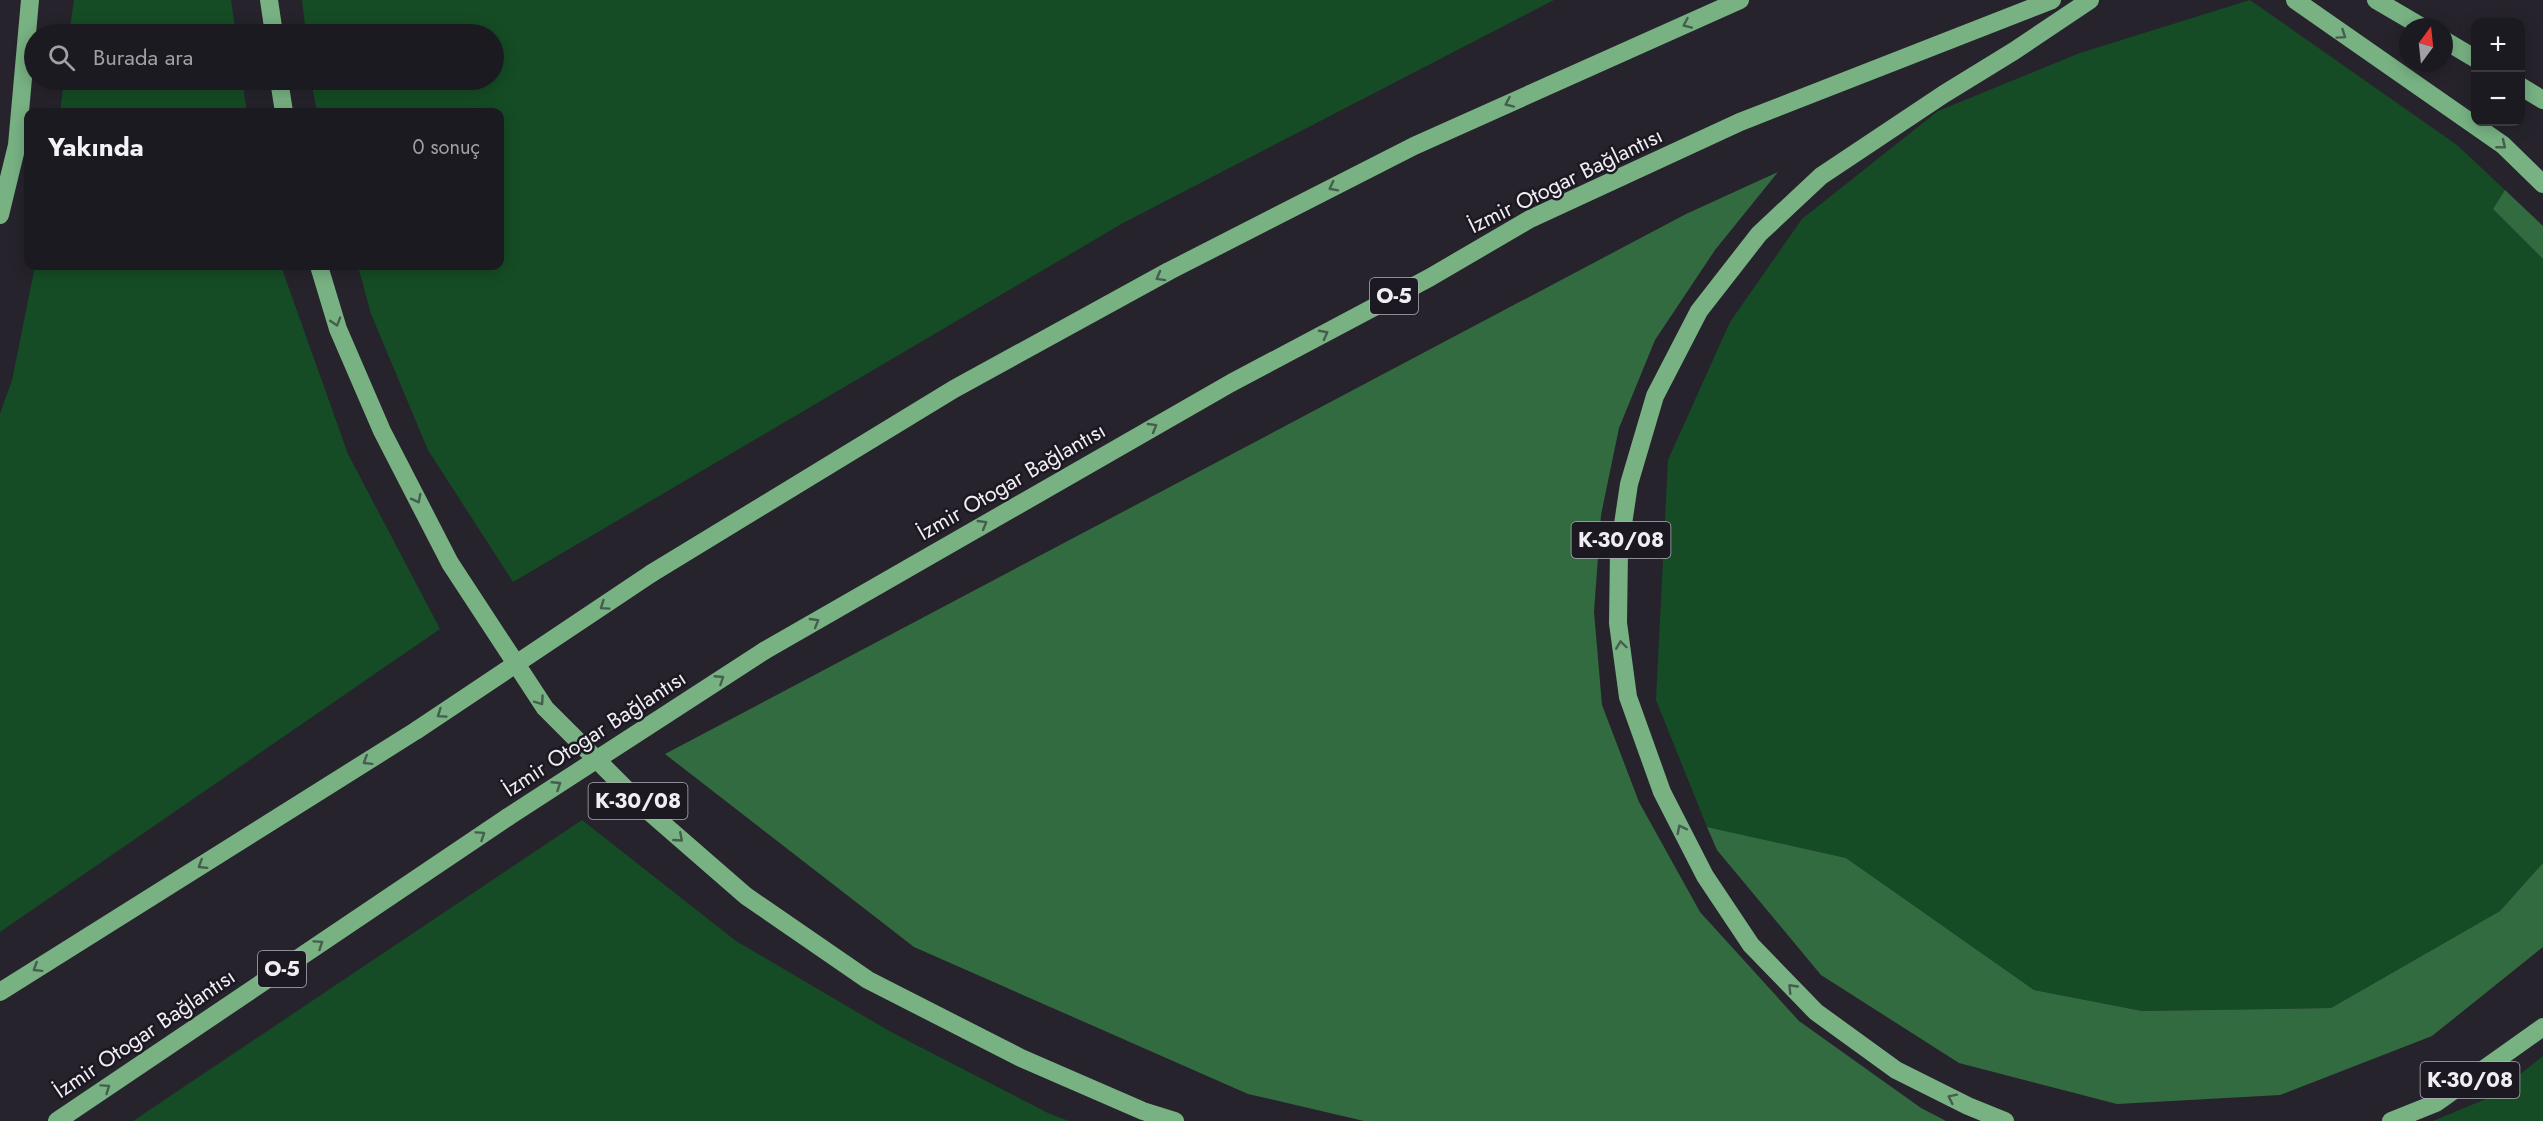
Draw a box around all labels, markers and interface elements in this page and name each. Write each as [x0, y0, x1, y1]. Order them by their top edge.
one-way arrow [1682, 17, 1693, 29]
north arrow [2399, 18, 2453, 72]
map controls [2471, 18, 2525, 126]
button: + [2471, 18, 2525, 72]
search box [24, 24, 504, 90]
one-way arrow [2335, 28, 2346, 39]
icon: search [45, 41, 78, 74]
text: Burada ara [93, 41, 193, 73]
button: − [2471, 72, 2525, 126]
one-way arrow [1504, 96, 1515, 108]
street label: İzmir Otogar Bağlantısı [1462, 119, 1668, 241]
text: Yakında [48, 128, 144, 166]
text: 0 sonuç [412, 133, 480, 162]
one-way arrow [2496, 138, 2507, 149]
one-way arrow [1328, 180, 1339, 192]
one-way arrow [1156, 270, 1166, 281]
road number: O-5 [1370, 278, 1418, 314]
one-way arrow [329, 316, 341, 327]
one-way arrow [1318, 330, 1328, 341]
street label: İzmir Otogar Bağlantısı [911, 414, 1111, 548]
one-way arrow [1147, 423, 1157, 434]
one-way arrow [410, 492, 421, 503]
one-way arrow [977, 520, 987, 531]
road number: K-30/08 [1572, 522, 1670, 558]
one-way arrow [599, 599, 610, 610]
one-way arrow [809, 617, 819, 629]
one-way arrow [1615, 640, 1628, 650]
street label: İzmir Otogar Bağlantısı [496, 662, 692, 804]
one-way arrow [714, 676, 725, 687]
one-way arrow [533, 694, 544, 705]
one-way arrow [437, 707, 448, 718]
one-way arrow [363, 754, 374, 765]
one-way arrow [551, 781, 561, 793]
road number: K-30/08 [588, 783, 688, 819]
one-way arrow [1677, 825, 1688, 836]
one-way arrow [672, 830, 683, 841]
one-way arrow [474, 831, 485, 842]
one-way arrow [198, 857, 208, 869]
one-way arrow [313, 940, 324, 951]
road number: O-5 [258, 951, 306, 987]
street label: İzmir Otogar Bağlantısı [47, 960, 241, 1106]
one-way arrow [33, 961, 43, 973]
one-way arrow [1789, 984, 1800, 995]
road number: K-30/08 [2420, 1062, 2520, 1098]
one-way arrow [99, 1084, 110, 1095]
one-way arrow [1947, 1093, 1958, 1105]

